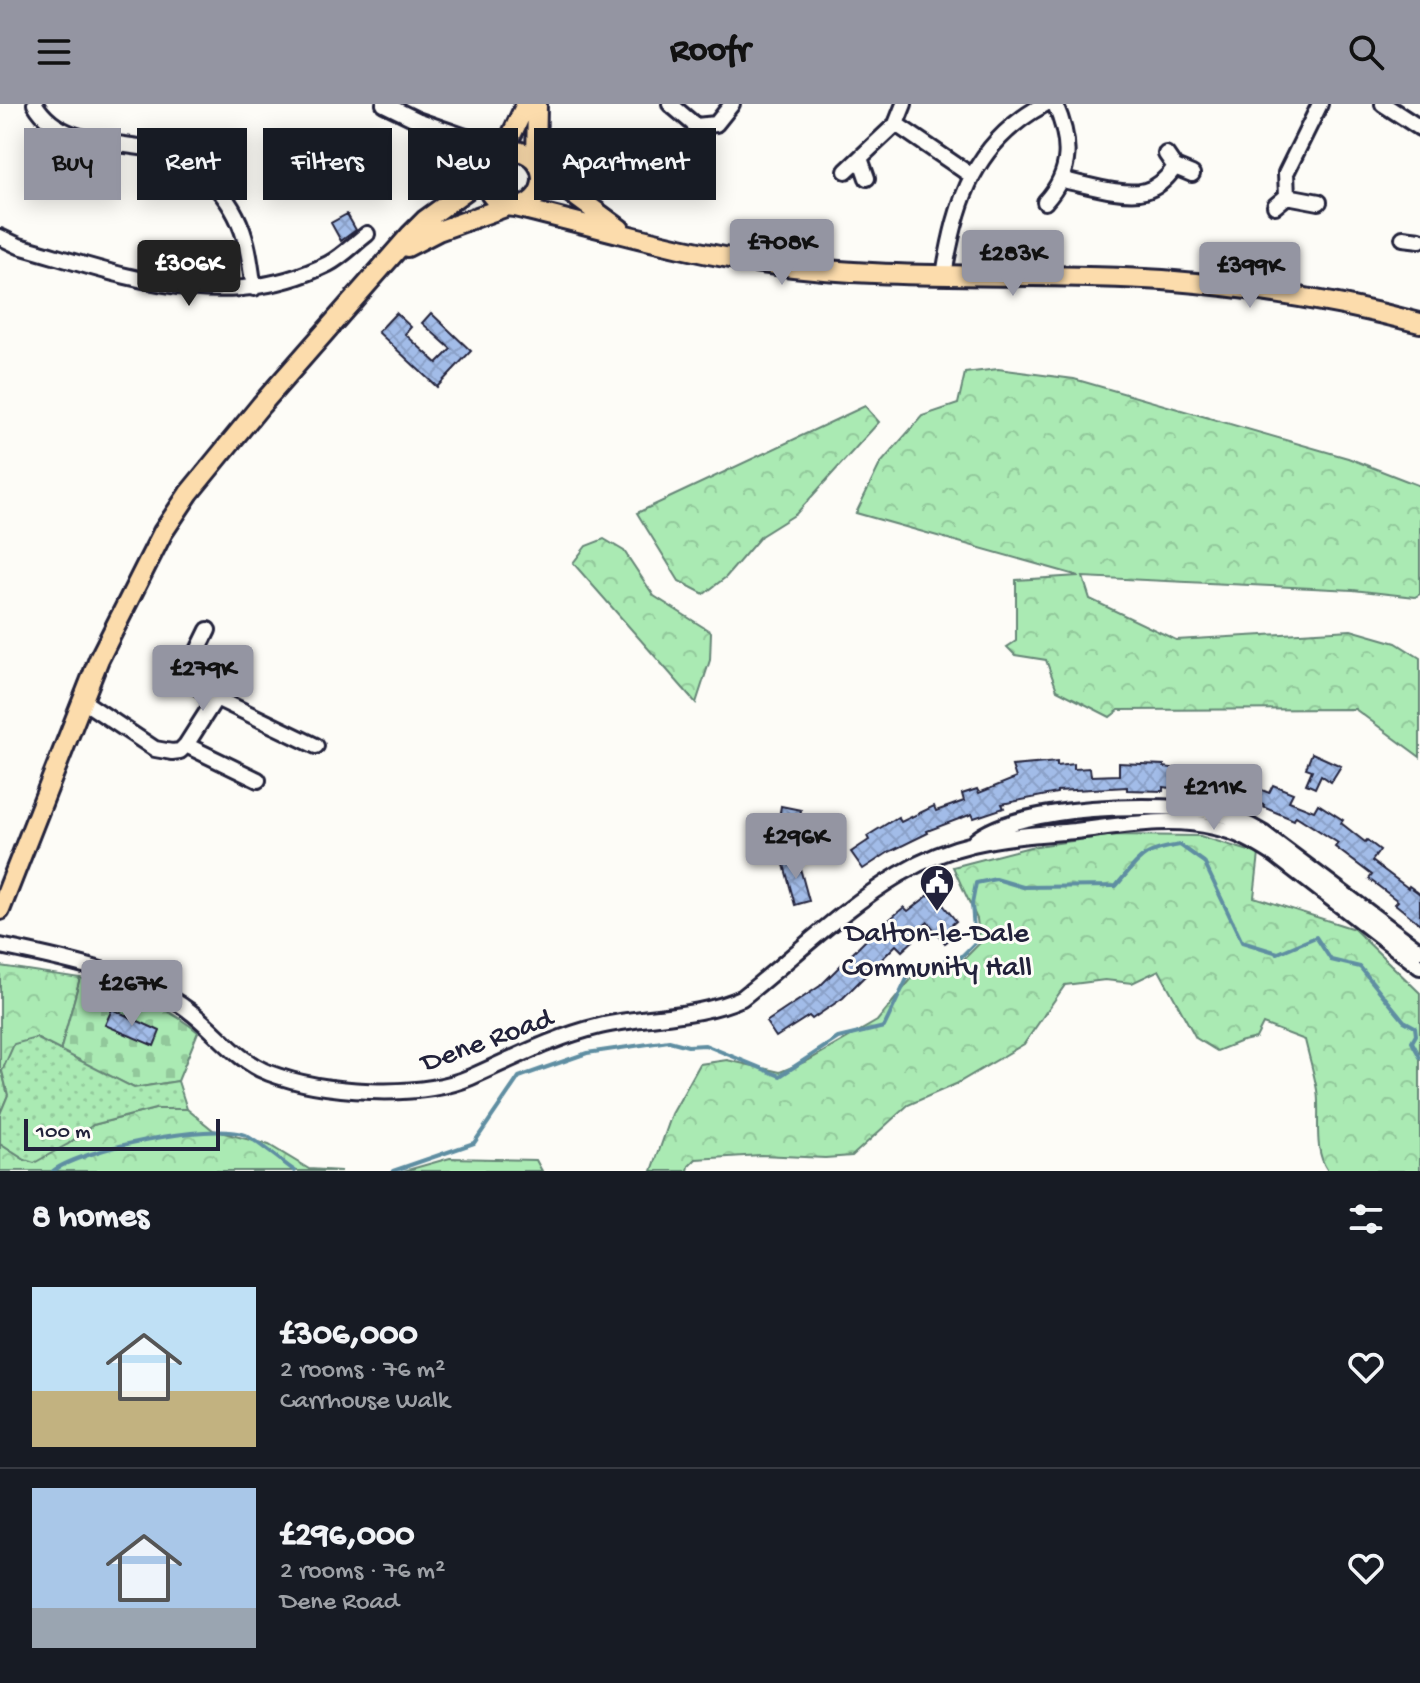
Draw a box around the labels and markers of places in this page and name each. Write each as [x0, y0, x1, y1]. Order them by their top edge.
pin: £708K [726, 219, 838, 287]
pin: £283K [957, 230, 1069, 298]
pin: £306K [133, 240, 245, 308]
pin: £399K [1194, 242, 1306, 310]
pin: £279K [147, 645, 259, 713]
pin: £211K [1158, 764, 1270, 832]
pin: £296K [740, 813, 852, 881]
public building icon: Dalton-le-Dale Community Hall [918, 863, 956, 913]
place label: Dalton-le-Dale Community Hall [842, 918, 1032, 987]
pin: £267K [76, 960, 188, 1028]

